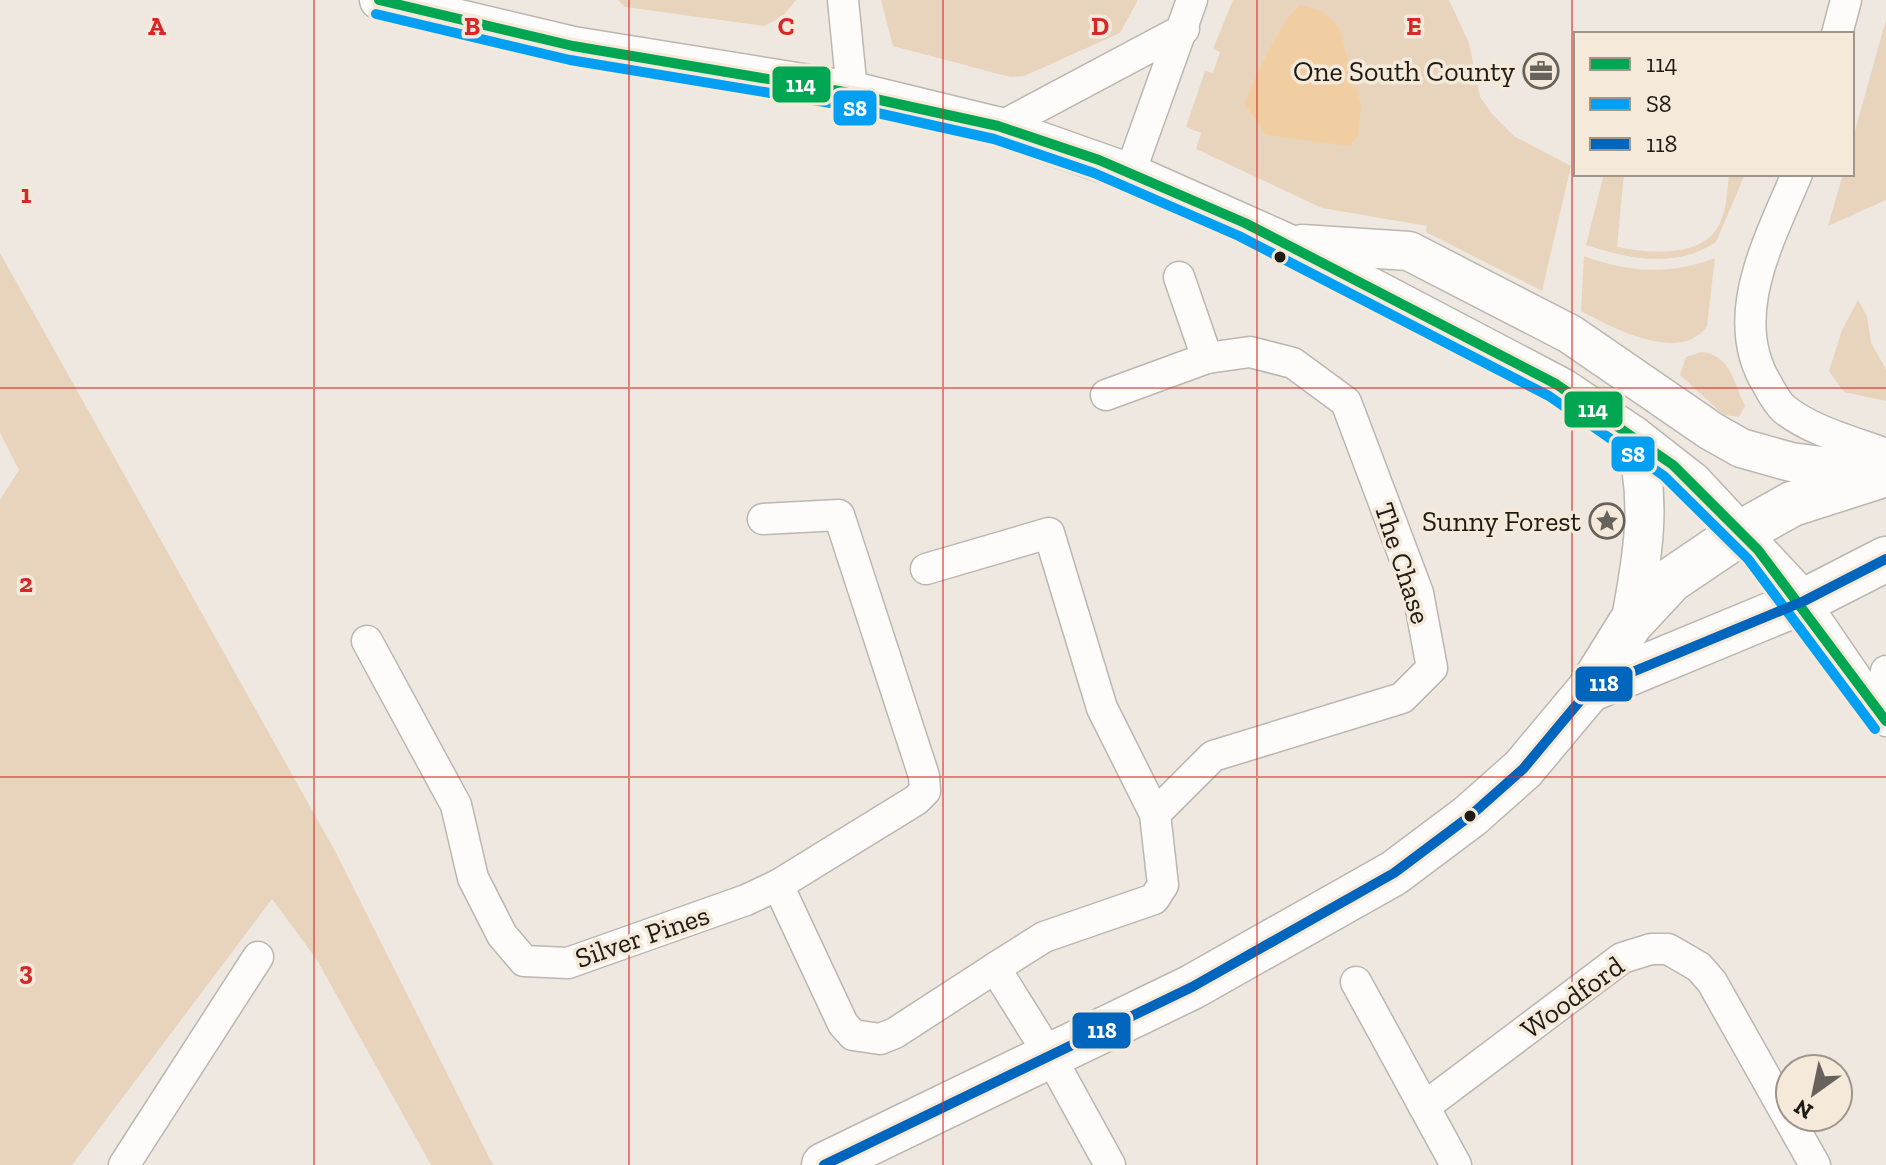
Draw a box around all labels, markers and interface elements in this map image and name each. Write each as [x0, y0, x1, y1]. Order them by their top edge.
text: A [148, 10, 166, 42]
text: B [464, 10, 480, 42]
text: C [778, 10, 794, 42]
text: D [1091, 10, 1109, 42]
text: E [1406, 10, 1422, 42]
legend [1574, 32, 1854, 176]
text: 114 [1646, 49, 1677, 78]
office icon: One South County [1522, 52, 1560, 90]
place label: One South County [1293, 55, 1516, 88]
line badge: 114 [771, 65, 832, 104]
text: 114 [786, 71, 817, 98]
line badge: S8 [832, 89, 878, 127]
text: S8 [1646, 89, 1672, 118]
text: S8 [843, 95, 867, 122]
text: 118 [1646, 129, 1677, 158]
text: 1 [21, 178, 32, 210]
unlabelled marker [1272, 249, 1288, 265]
line badge: 114 [1563, 390, 1624, 429]
text: 114 [1578, 396, 1609, 423]
line badge: S8 [1610, 435, 1656, 473]
text: S8 [1621, 441, 1645, 468]
street label: The Chase [1367, 498, 1438, 628]
place icon: Sunny Forest [1588, 502, 1626, 540]
place label: Sunny Forest [1422, 505, 1582, 538]
text: 2 [19, 567, 33, 599]
line badge: 118 [1574, 665, 1634, 703]
text: 118 [1589, 670, 1619, 697]
unlabelled marker [1462, 808, 1478, 824]
street label: Silver Pines [571, 898, 714, 975]
street label: Woodford [1514, 949, 1630, 1046]
text: 3 [19, 955, 33, 987]
line badge: 118 [1071, 1011, 1132, 1050]
text: 118 [1087, 1017, 1117, 1044]
north arrow [1774, 1053, 1854, 1133]
text: N [1789, 1093, 1818, 1125]

